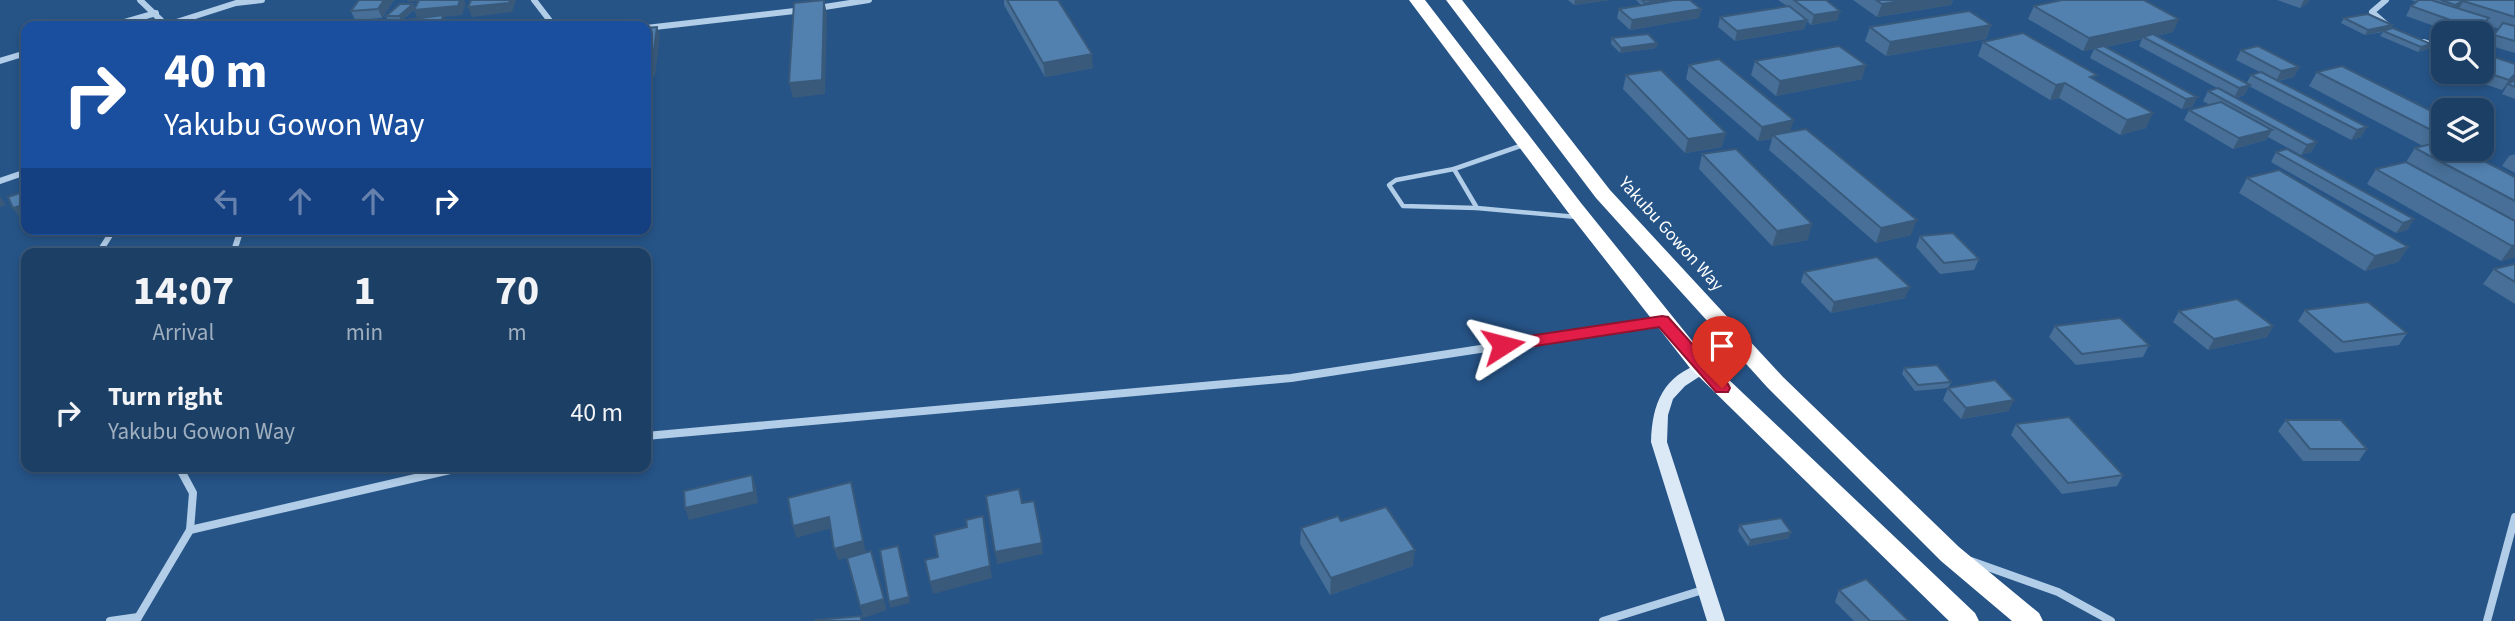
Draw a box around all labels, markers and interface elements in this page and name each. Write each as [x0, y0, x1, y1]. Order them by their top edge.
map controls [2431, 21, 2494, 161]
button: search [2431, 21, 2494, 84]
text: 40 m [164, 37, 268, 107]
icon: right [49, 49, 140, 140]
button: layers [2431, 98, 2494, 161]
text: Yakubu Gowon Way [164, 102, 424, 148]
street label: Yakubu Gowon Way [1612, 170, 1730, 297]
icon: left [208, 182, 246, 220]
icon: ahead [281, 182, 319, 220]
icon: ahead [354, 182, 392, 220]
icon: right [427, 182, 465, 220]
text: 14:07 [133, 261, 234, 321]
text: 1 [353, 261, 376, 321]
text: 70 [495, 261, 539, 321]
position arrow [1466, 308, 1540, 382]
text: Arrival [152, 316, 214, 349]
text: min [346, 316, 383, 349]
text: m [508, 316, 527, 349]
pin [1692, 316, 1752, 388]
icon: arrive [1703, 327, 1741, 365]
text: Turn right [108, 378, 223, 415]
icon: right [49, 394, 87, 432]
text: 40 m [570, 394, 623, 431]
text: Yakubu Gowon Way [108, 415, 295, 448]

